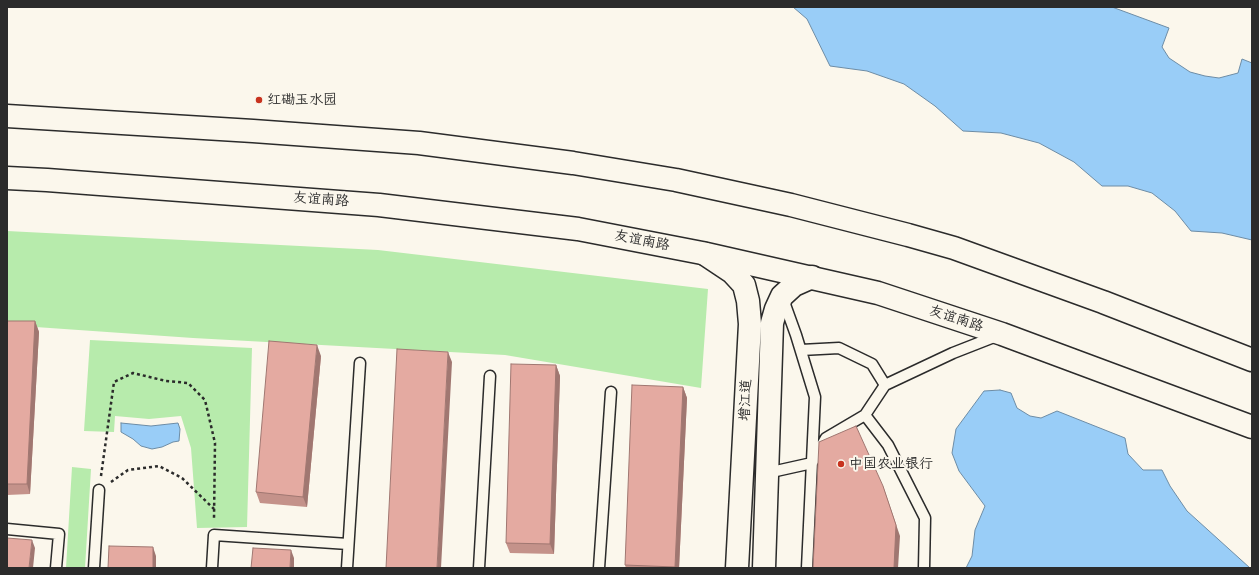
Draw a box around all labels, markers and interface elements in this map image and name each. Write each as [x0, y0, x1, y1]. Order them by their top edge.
place label: 红磡玉水园 [267, 92, 337, 108]
marker: 红磡玉水园 [254, 95, 264, 105]
street label: 友谊南路 [292, 190, 350, 210]
street label: 友谊南路 [613, 227, 671, 255]
street label: 友谊南路 [927, 302, 985, 336]
street label: 增江道 [737, 379, 755, 421]
place label: 中国农业银行 [849, 456, 933, 472]
marker: 中国农业银行 [836, 459, 846, 469]

